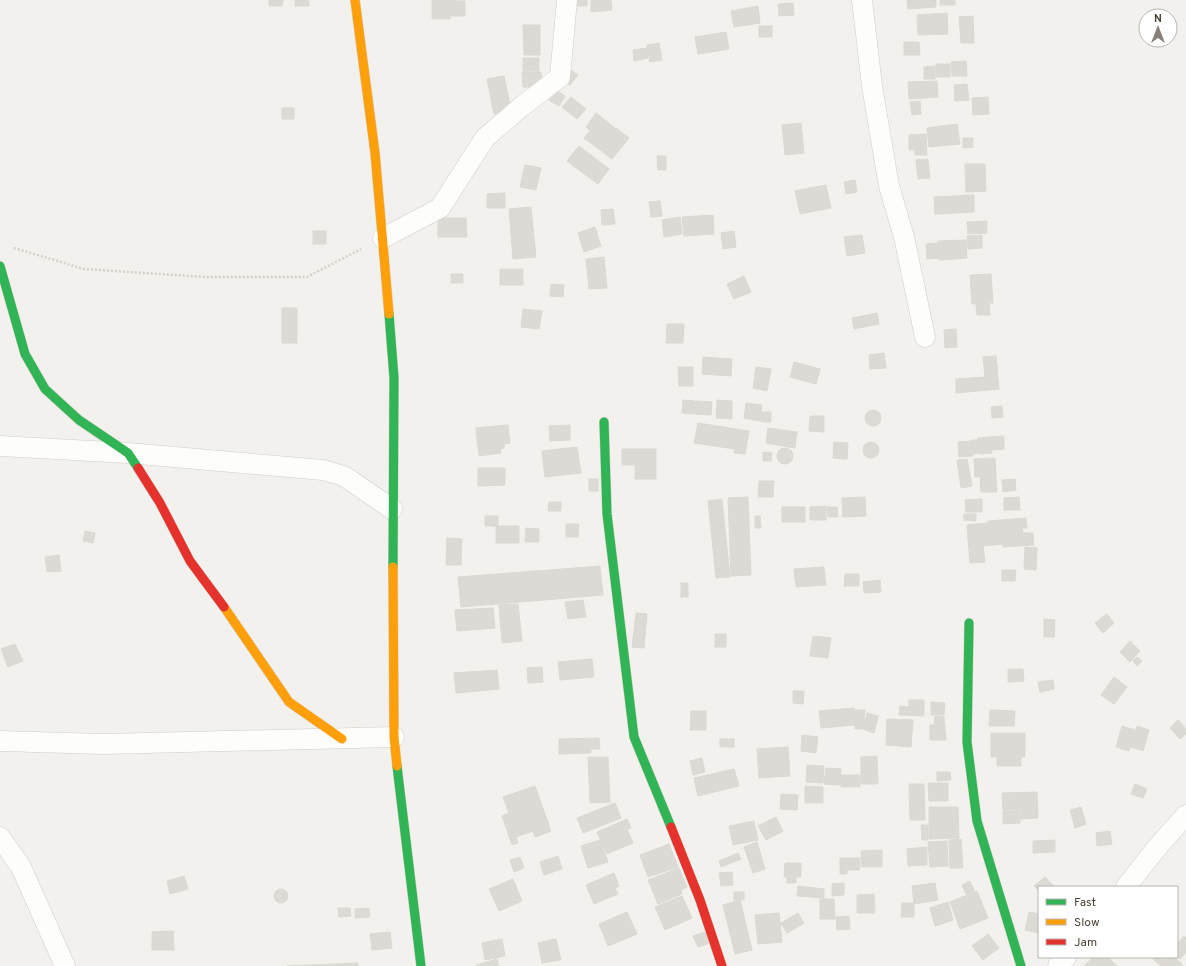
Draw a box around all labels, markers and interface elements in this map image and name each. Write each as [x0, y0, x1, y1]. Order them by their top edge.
north arrow [1138, 8, 1178, 48]
text: N [1154, 12, 1162, 26]
legend [1038, 886, 1178, 958]
text: Fast [1074, 895, 1096, 911]
text: Slow [1074, 915, 1100, 931]
text: Jam [1074, 935, 1097, 951]

